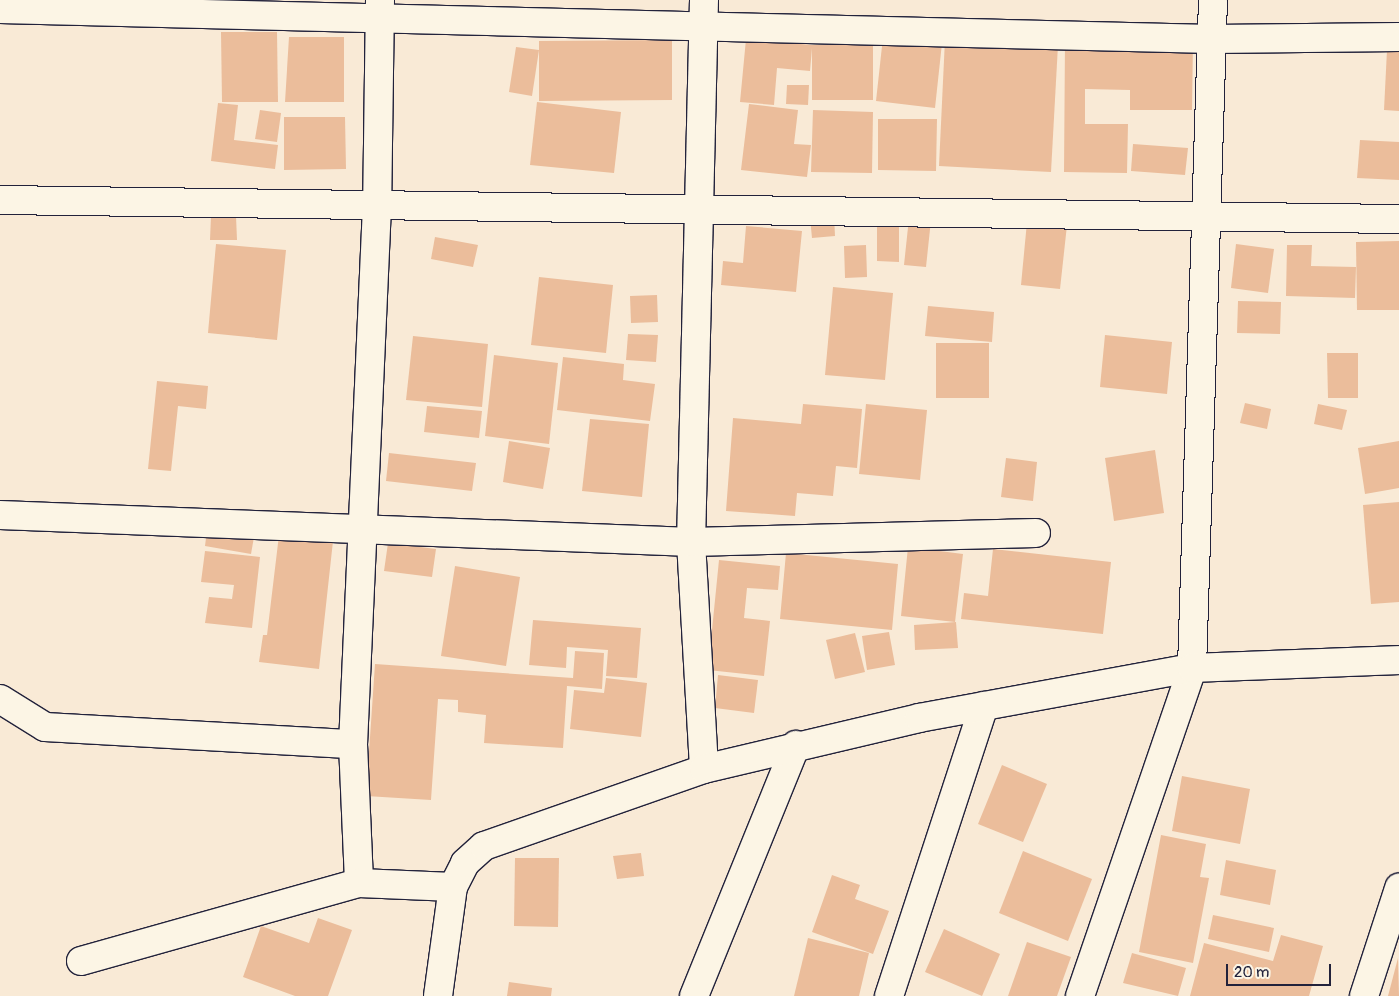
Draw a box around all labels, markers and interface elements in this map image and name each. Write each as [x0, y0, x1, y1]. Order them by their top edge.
scale bar [1229, 954, 1334, 986]
text: 20 m [1234, 963, 1269, 982]

